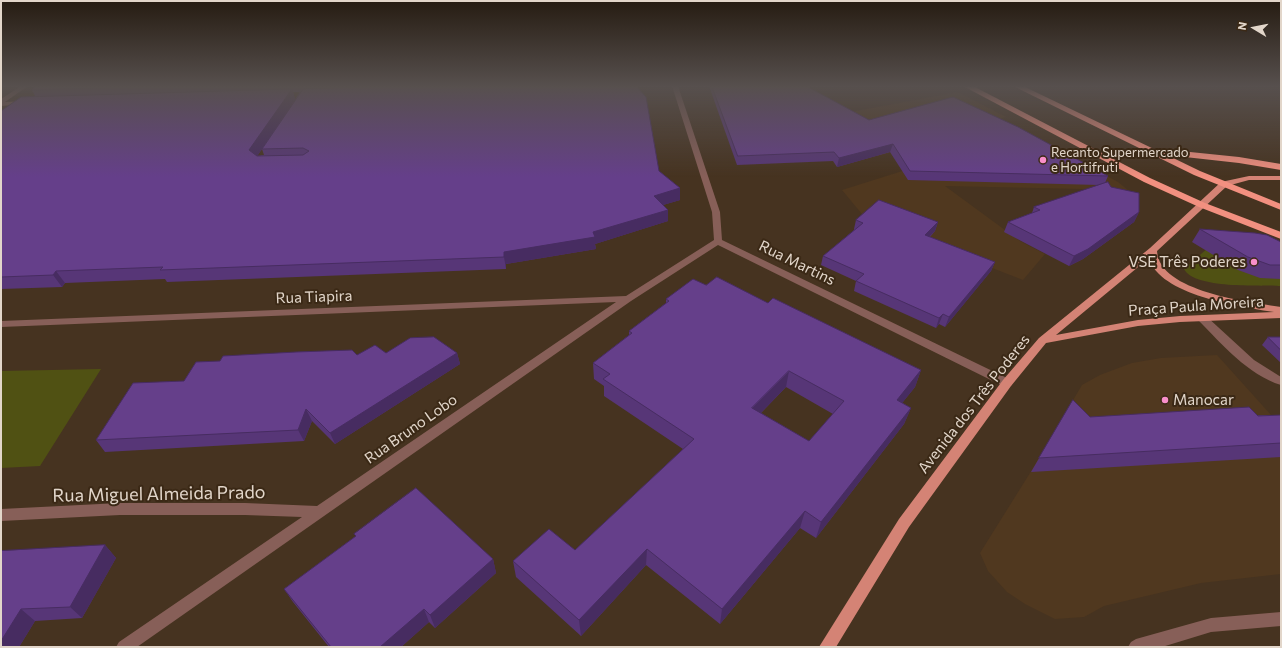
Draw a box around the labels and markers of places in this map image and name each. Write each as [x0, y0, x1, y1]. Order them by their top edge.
place label: Recanto Supermercado e Hortifruti [1051, 145, 1189, 176]
marker: Recanto Supermercado e Hortifruti [1038, 155, 1048, 165]
place label: VSE Três Poderes [1129, 253, 1246, 271]
marker: VSE Três Poderes [1249, 257, 1259, 267]
place label: Manocar [1173, 391, 1234, 409]
marker: Manocar [1160, 395, 1170, 405]

